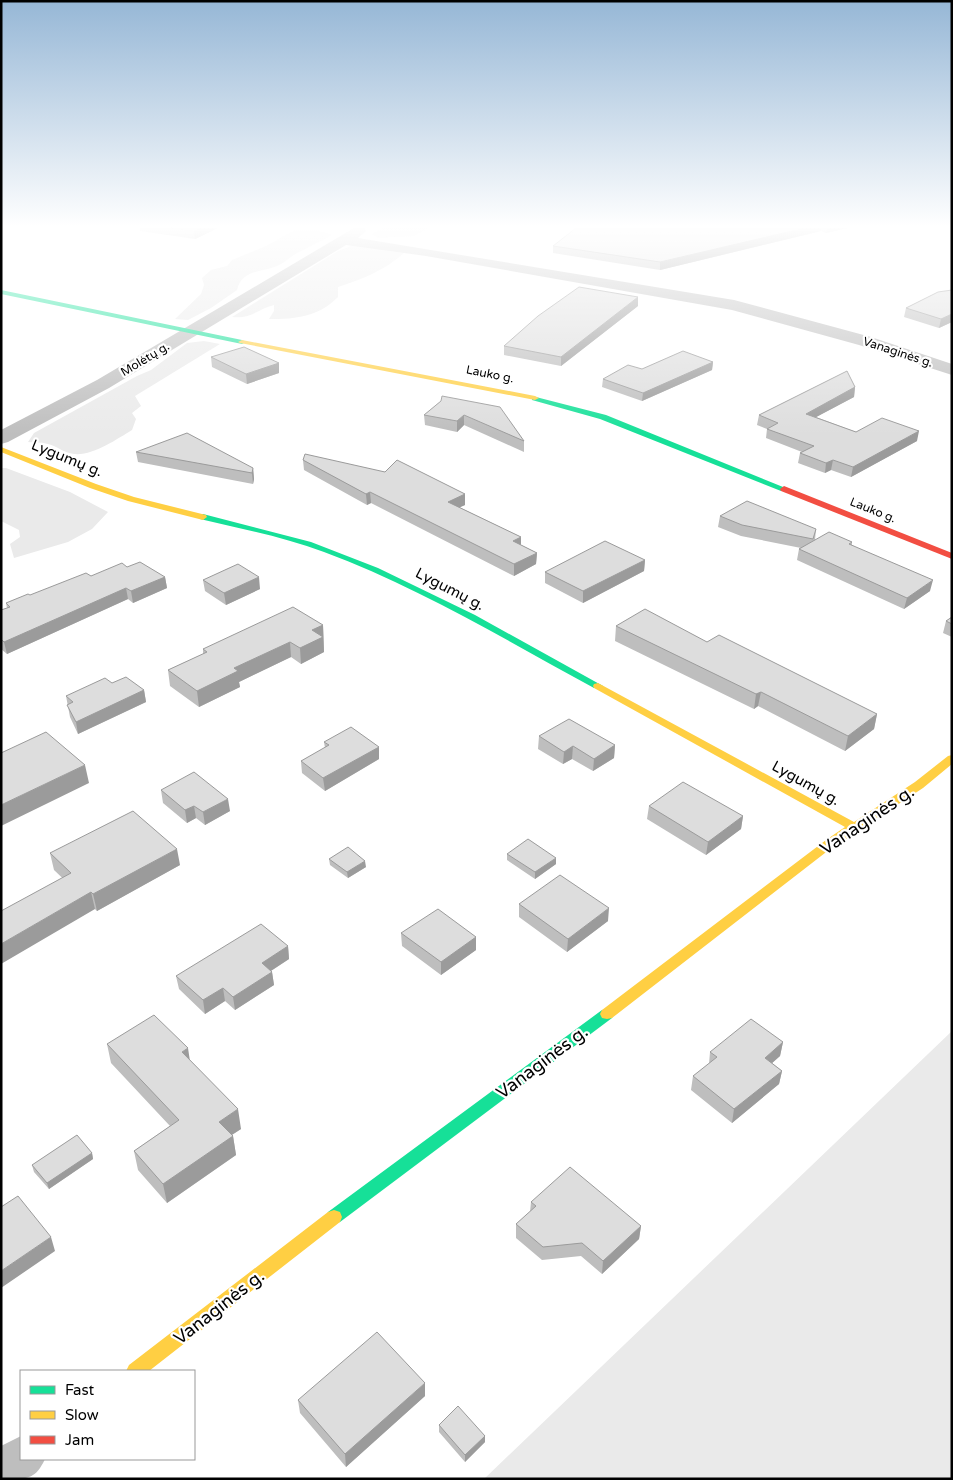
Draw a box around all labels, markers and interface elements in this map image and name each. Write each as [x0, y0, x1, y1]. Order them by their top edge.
street label: Vanaginės g. [861, 334, 935, 370]
street label: Molėtų g. [118, 339, 172, 379]
street label: Lauko g. [465, 363, 515, 385]
street label: Lygumų g. [29, 436, 105, 480]
street label: Lauko g. [848, 494, 898, 526]
street label: Lygumų g. [412, 564, 488, 614]
street label: Lygumų g. [769, 757, 843, 809]
street label: Vanaginės g. [816, 780, 918, 860]
street label: Vanaginės g. [492, 1020, 592, 1104]
street label: Vanaginės g. [169, 1265, 269, 1349]
legend [20, 1370, 195, 1460]
text: Fast [65, 1381, 95, 1399]
text: Slow [65, 1406, 99, 1424]
text: Jam [65, 1431, 94, 1449]

